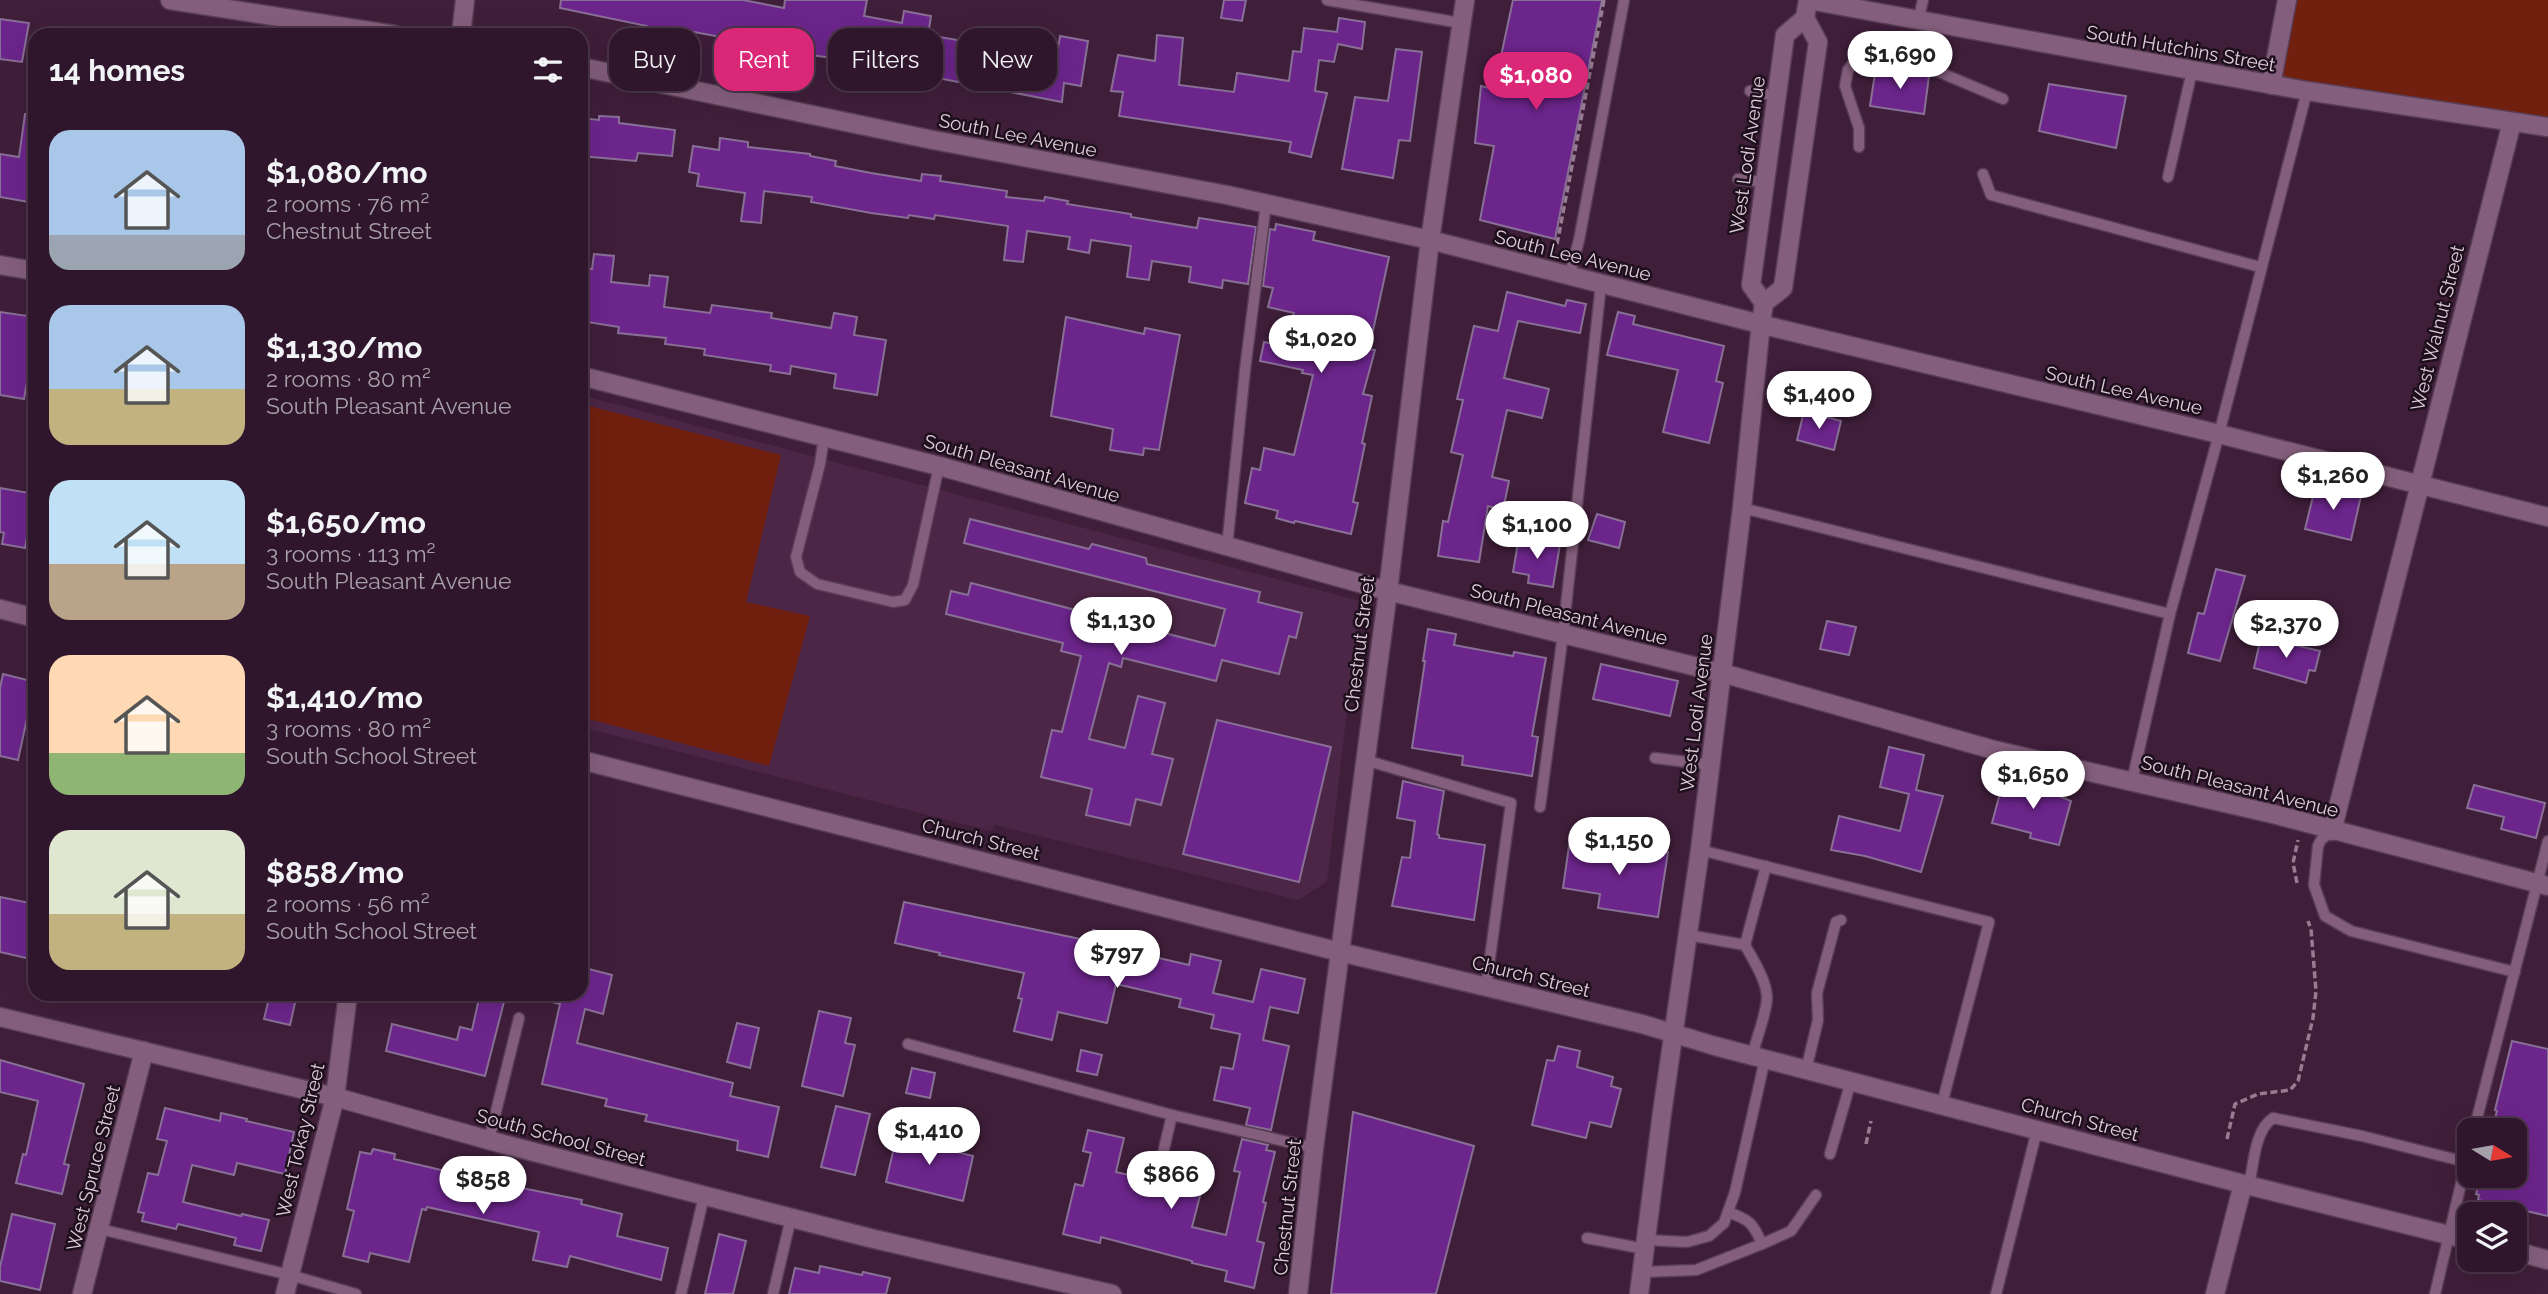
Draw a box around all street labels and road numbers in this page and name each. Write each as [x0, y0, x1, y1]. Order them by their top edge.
street label: South Hutchins Street [2085, 21, 2278, 76]
street label: West Lodi Avenue [1725, 75, 1769, 235]
street label: South Lee Avenue [937, 109, 1099, 161]
street label: South Lee Avenue [1492, 225, 1654, 285]
street label: West Walnut Street [2406, 242, 2468, 413]
street label: South Lee Avenue [2043, 361, 2205, 419]
street label: South Pleasant Avenue [922, 429, 1122, 507]
street label: Chestnut Street [1340, 574, 1378, 713]
street label: South Pleasant Avenue [1468, 579, 1670, 649]
street label: West Lodi Avenue [1675, 633, 1717, 793]
street label: South Pleasant Avenue [2139, 751, 2341, 821]
street label: Church Street [920, 814, 1043, 864]
street label: Church Street [1470, 951, 1593, 1001]
street label: West Tokay Street [272, 1060, 329, 1219]
street label: West Spruce Street [62, 1082, 124, 1253]
street label: Church Street [2019, 1093, 2142, 1145]
street label: South School Street [474, 1104, 649, 1170]
street label: Chestnut Street [1269, 1137, 1305, 1276]

